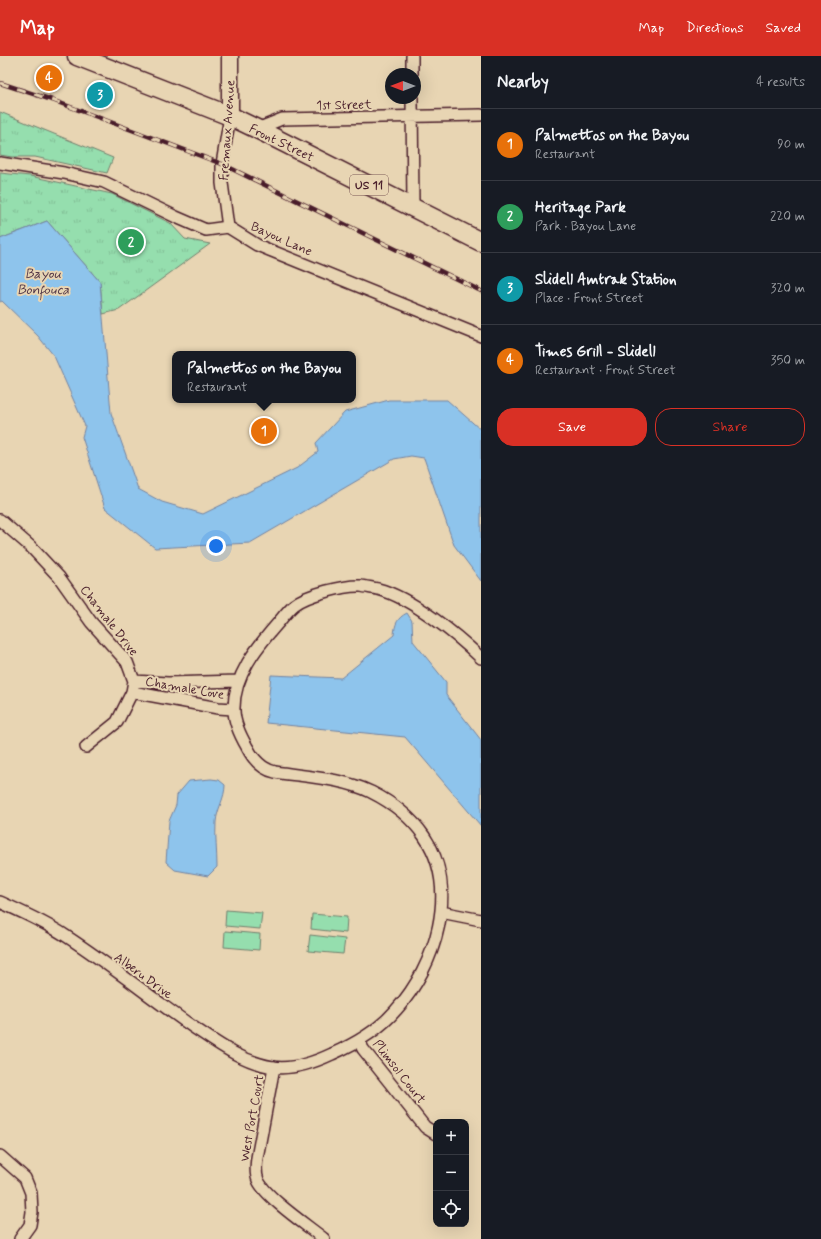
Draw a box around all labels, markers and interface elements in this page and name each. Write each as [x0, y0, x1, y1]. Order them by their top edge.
text: Map [20, 16, 55, 41]
text: Map [638, 19, 664, 37]
text: Directions [686, 19, 744, 37]
text: Saved [766, 19, 801, 37]
pin: 4 [36, 63, 62, 93]
north arrow [385, 68, 421, 104]
text: Nearby [497, 71, 549, 93]
text: 4 results [756, 74, 805, 91]
street label: Fremaux Avenue [215, 79, 239, 181]
pin: 3 [87, 80, 113, 110]
street label: 1st Street [316, 97, 372, 114]
street label: Front Street [246, 120, 317, 166]
text: Palmettos on the Bayou [535, 126, 689, 146]
text: 1 [507, 136, 513, 153]
text: 90 m [777, 136, 805, 153]
text: Restaurant [535, 146, 595, 163]
road number: US 11 [350, 175, 388, 195]
text: Heritage Park [535, 198, 626, 218]
text: 2 [507, 208, 513, 225]
text: 220 m [770, 208, 805, 225]
street label: Bayou Lane [248, 218, 315, 260]
text: Park · Bayou Lane [535, 218, 636, 235]
pin: 2 [118, 227, 144, 257]
water label: Bayou Bonfouca [17, 265, 69, 301]
text: Slidell Amtrak Station [535, 270, 676, 290]
text: 3 [507, 280, 513, 297]
text: 320 m [771, 280, 805, 297]
text: Place · Front Street [535, 290, 644, 307]
text: Times Grill - Slidell [535, 342, 655, 362]
popup [172, 351, 356, 403]
text: 4 [506, 352, 514, 369]
text: 350 m [771, 352, 805, 369]
text: Palmettos on the Bayou [187, 359, 341, 379]
text: Restaurant · Front Street [535, 362, 676, 379]
text: Restaurant [187, 379, 247, 396]
button: Save [497, 408, 647, 446]
button: Share [655, 408, 805, 446]
pin: 1 [251, 416, 277, 446]
your location [206, 536, 226, 556]
street label: Chamale Drive [76, 582, 142, 660]
street label: Chamale Cove [144, 673, 226, 704]
street label: Alberu Drive [110, 949, 176, 1003]
street label: Plimsol Court [368, 1036, 429, 1107]
street label: West Port Court [236, 1073, 269, 1163]
map controls [433, 1119, 469, 1227]
button: + [433, 1119, 469, 1155]
button: − [433, 1155, 469, 1191]
button: locate [433, 1191, 469, 1227]

